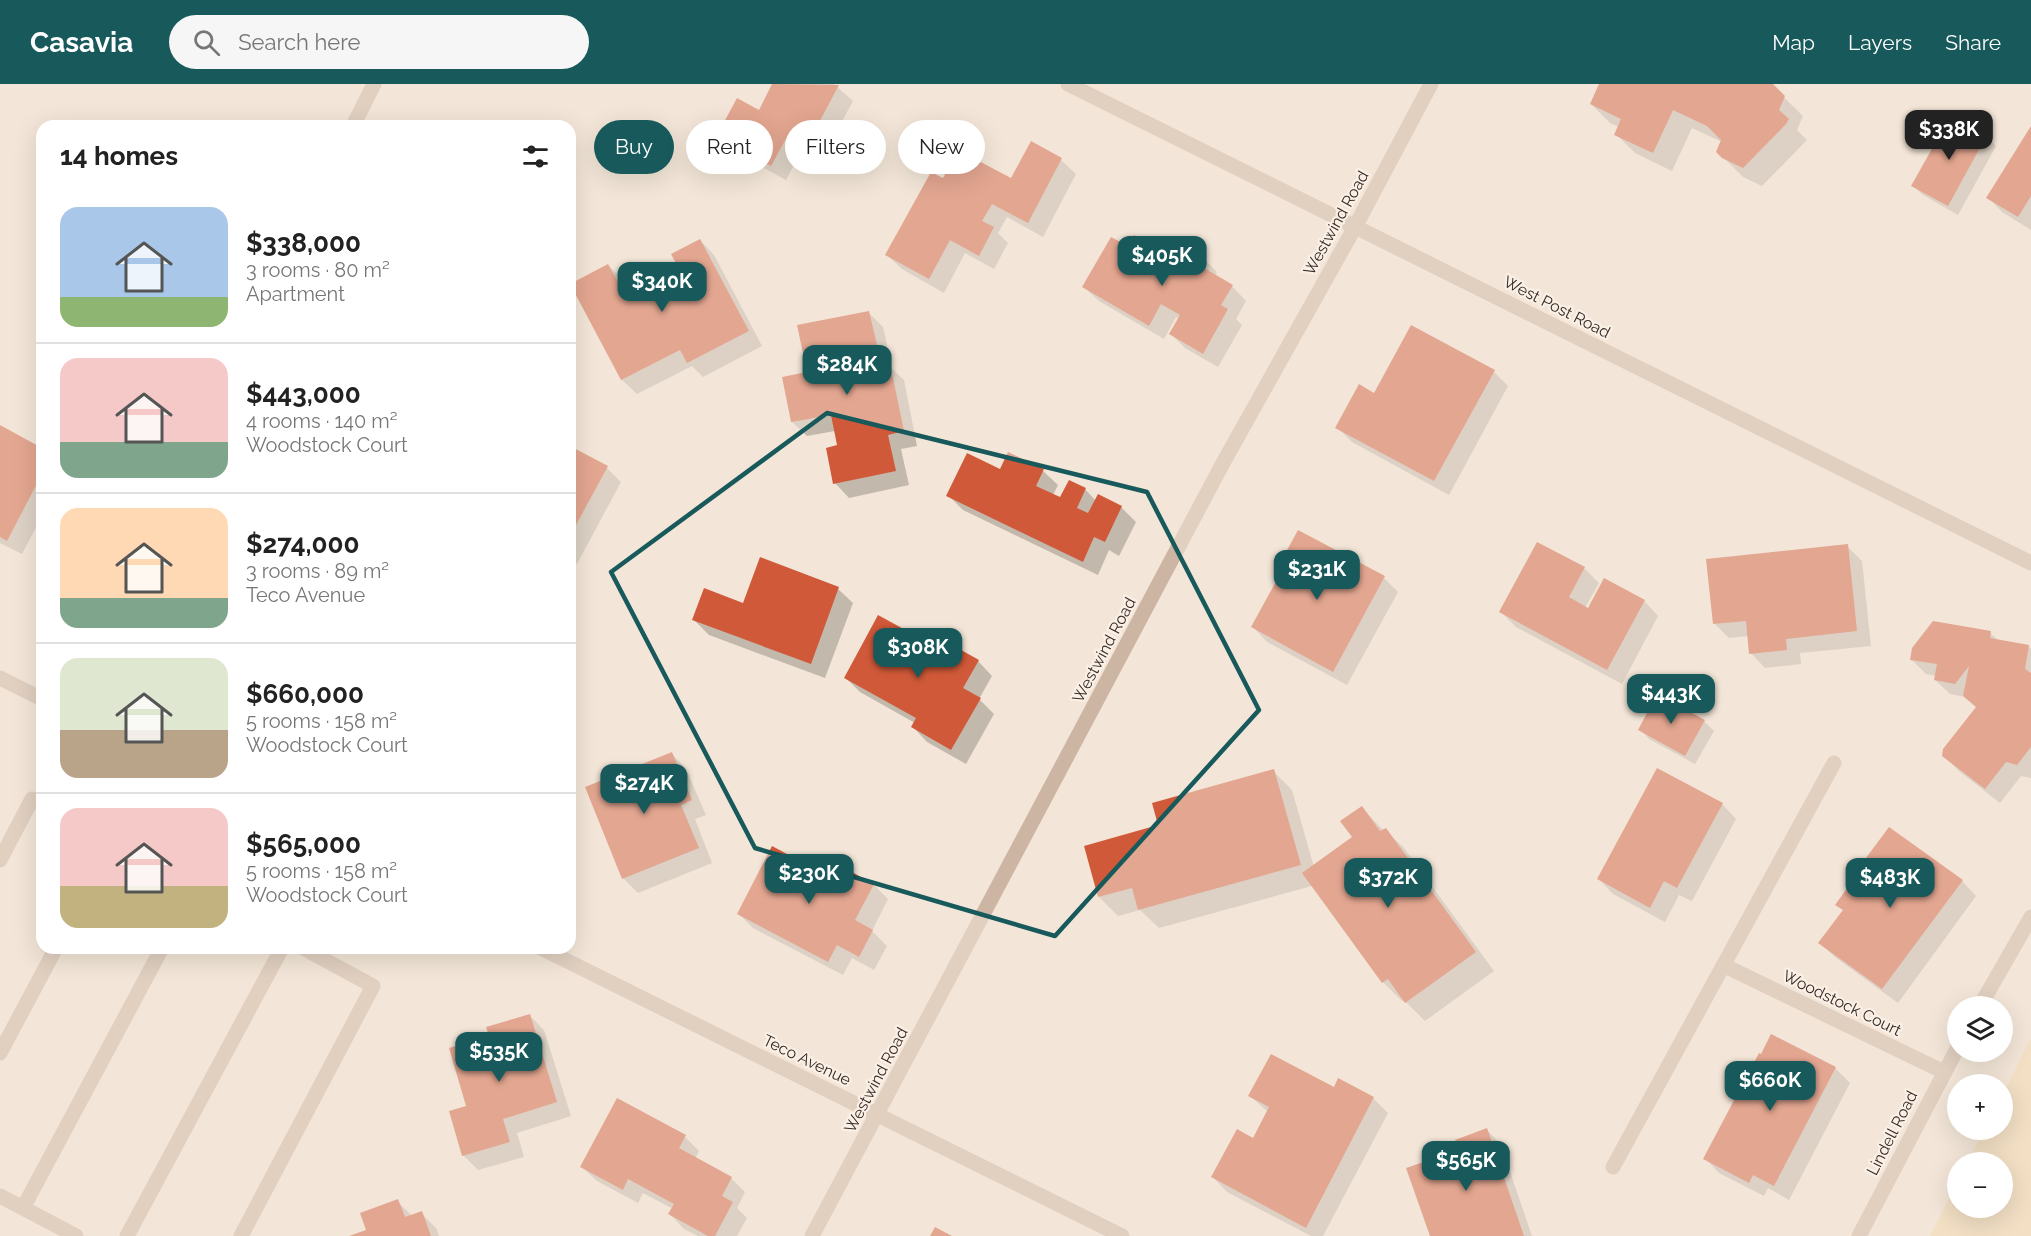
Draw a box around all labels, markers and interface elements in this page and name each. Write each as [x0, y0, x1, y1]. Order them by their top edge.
search box [169, 15, 589, 69]
text: Casavia [30, 26, 133, 59]
icon: search [190, 26, 223, 59]
text: Search here [238, 29, 360, 55]
text: Map [1772, 30, 1815, 55]
text: Layers [1848, 30, 1912, 55]
text: Share [1945, 30, 2001, 55]
pin: $338K [1907, 110, 1991, 161]
text: $338K [1919, 117, 1979, 141]
chip: Buy [594, 120, 674, 174]
chip: Rent [686, 120, 773, 174]
chip: Filters [785, 120, 886, 174]
chip: New [898, 120, 985, 174]
icon: filters [519, 140, 552, 173]
text: 14 homes [60, 141, 178, 171]
street label: Westwind Road [1299, 167, 1373, 279]
text: $338,000 [246, 228, 361, 258]
icon: home [108, 231, 180, 303]
pin: $405K [1120, 236, 1204, 287]
text: $405K [1132, 243, 1192, 267]
text: 3 rooms · 80 m² [246, 258, 390, 282]
pin: $340K [620, 262, 704, 313]
text: $340K [632, 269, 692, 293]
street label: West Post Road [1501, 272, 1614, 342]
text: Apartment [246, 282, 345, 306]
pin: $284K [805, 345, 889, 396]
text: $284K [817, 352, 877, 376]
text: $443,000 [246, 379, 361, 409]
icon: home [108, 382, 180, 454]
text: 4 rooms · 140 m² [246, 409, 398, 433]
text: Woodstock Court [246, 433, 408, 457]
text: $274,000 [246, 529, 360, 559]
icon: home [108, 532, 180, 604]
pin: $231K [1275, 550, 1359, 601]
text: $231K [1288, 557, 1346, 581]
text: 3 rooms · 89 m² [246, 559, 389, 583]
text: Teco Avenue [246, 583, 365, 607]
street label: Westwind Road [1068, 594, 1140, 706]
pin: $308K [876, 628, 960, 679]
text: $308K [887, 635, 949, 659]
pin: $443K [1629, 674, 1713, 725]
text: $660,000 [246, 679, 364, 709]
text: $443K [1641, 681, 1701, 705]
icon: home [108, 682, 180, 754]
text: 5 rooms · 158 m² [246, 709, 397, 733]
text: Woodstock Court [246, 733, 408, 757]
pin: $274K [602, 764, 686, 815]
text: $274K [614, 771, 674, 795]
text: $565,000 [246, 829, 361, 859]
icon: home [108, 832, 180, 904]
pin: $230K [767, 854, 851, 905]
pin: $372K [1346, 858, 1430, 909]
pin: $483K [1848, 858, 1932, 909]
text: 5 rooms · 158 m² [246, 859, 397, 883]
text: $230K [779, 861, 839, 885]
text: $372K [1358, 865, 1418, 889]
text: $483K [1860, 865, 1920, 889]
text: Woodstock Court [246, 883, 408, 907]
street label: Woodstock Court [1780, 966, 1905, 1040]
map controls [1947, 996, 2013, 1218]
button: layers [1947, 996, 2013, 1062]
street label: Westwind Road [840, 1024, 912, 1136]
street label: Teco Avenue [760, 1031, 854, 1089]
pin: $535K [457, 1032, 541, 1083]
text: $535K [469, 1039, 529, 1063]
pin: $660K [1728, 1061, 1812, 1112]
text: $660K [1739, 1068, 1801, 1092]
button: + [1947, 1074, 2013, 1140]
street label: Lindell Road [1863, 1088, 1921, 1178]
pin: $565K [1424, 1141, 1508, 1192]
text: $565K [1436, 1148, 1496, 1172]
button: − [1947, 1152, 2013, 1218]

